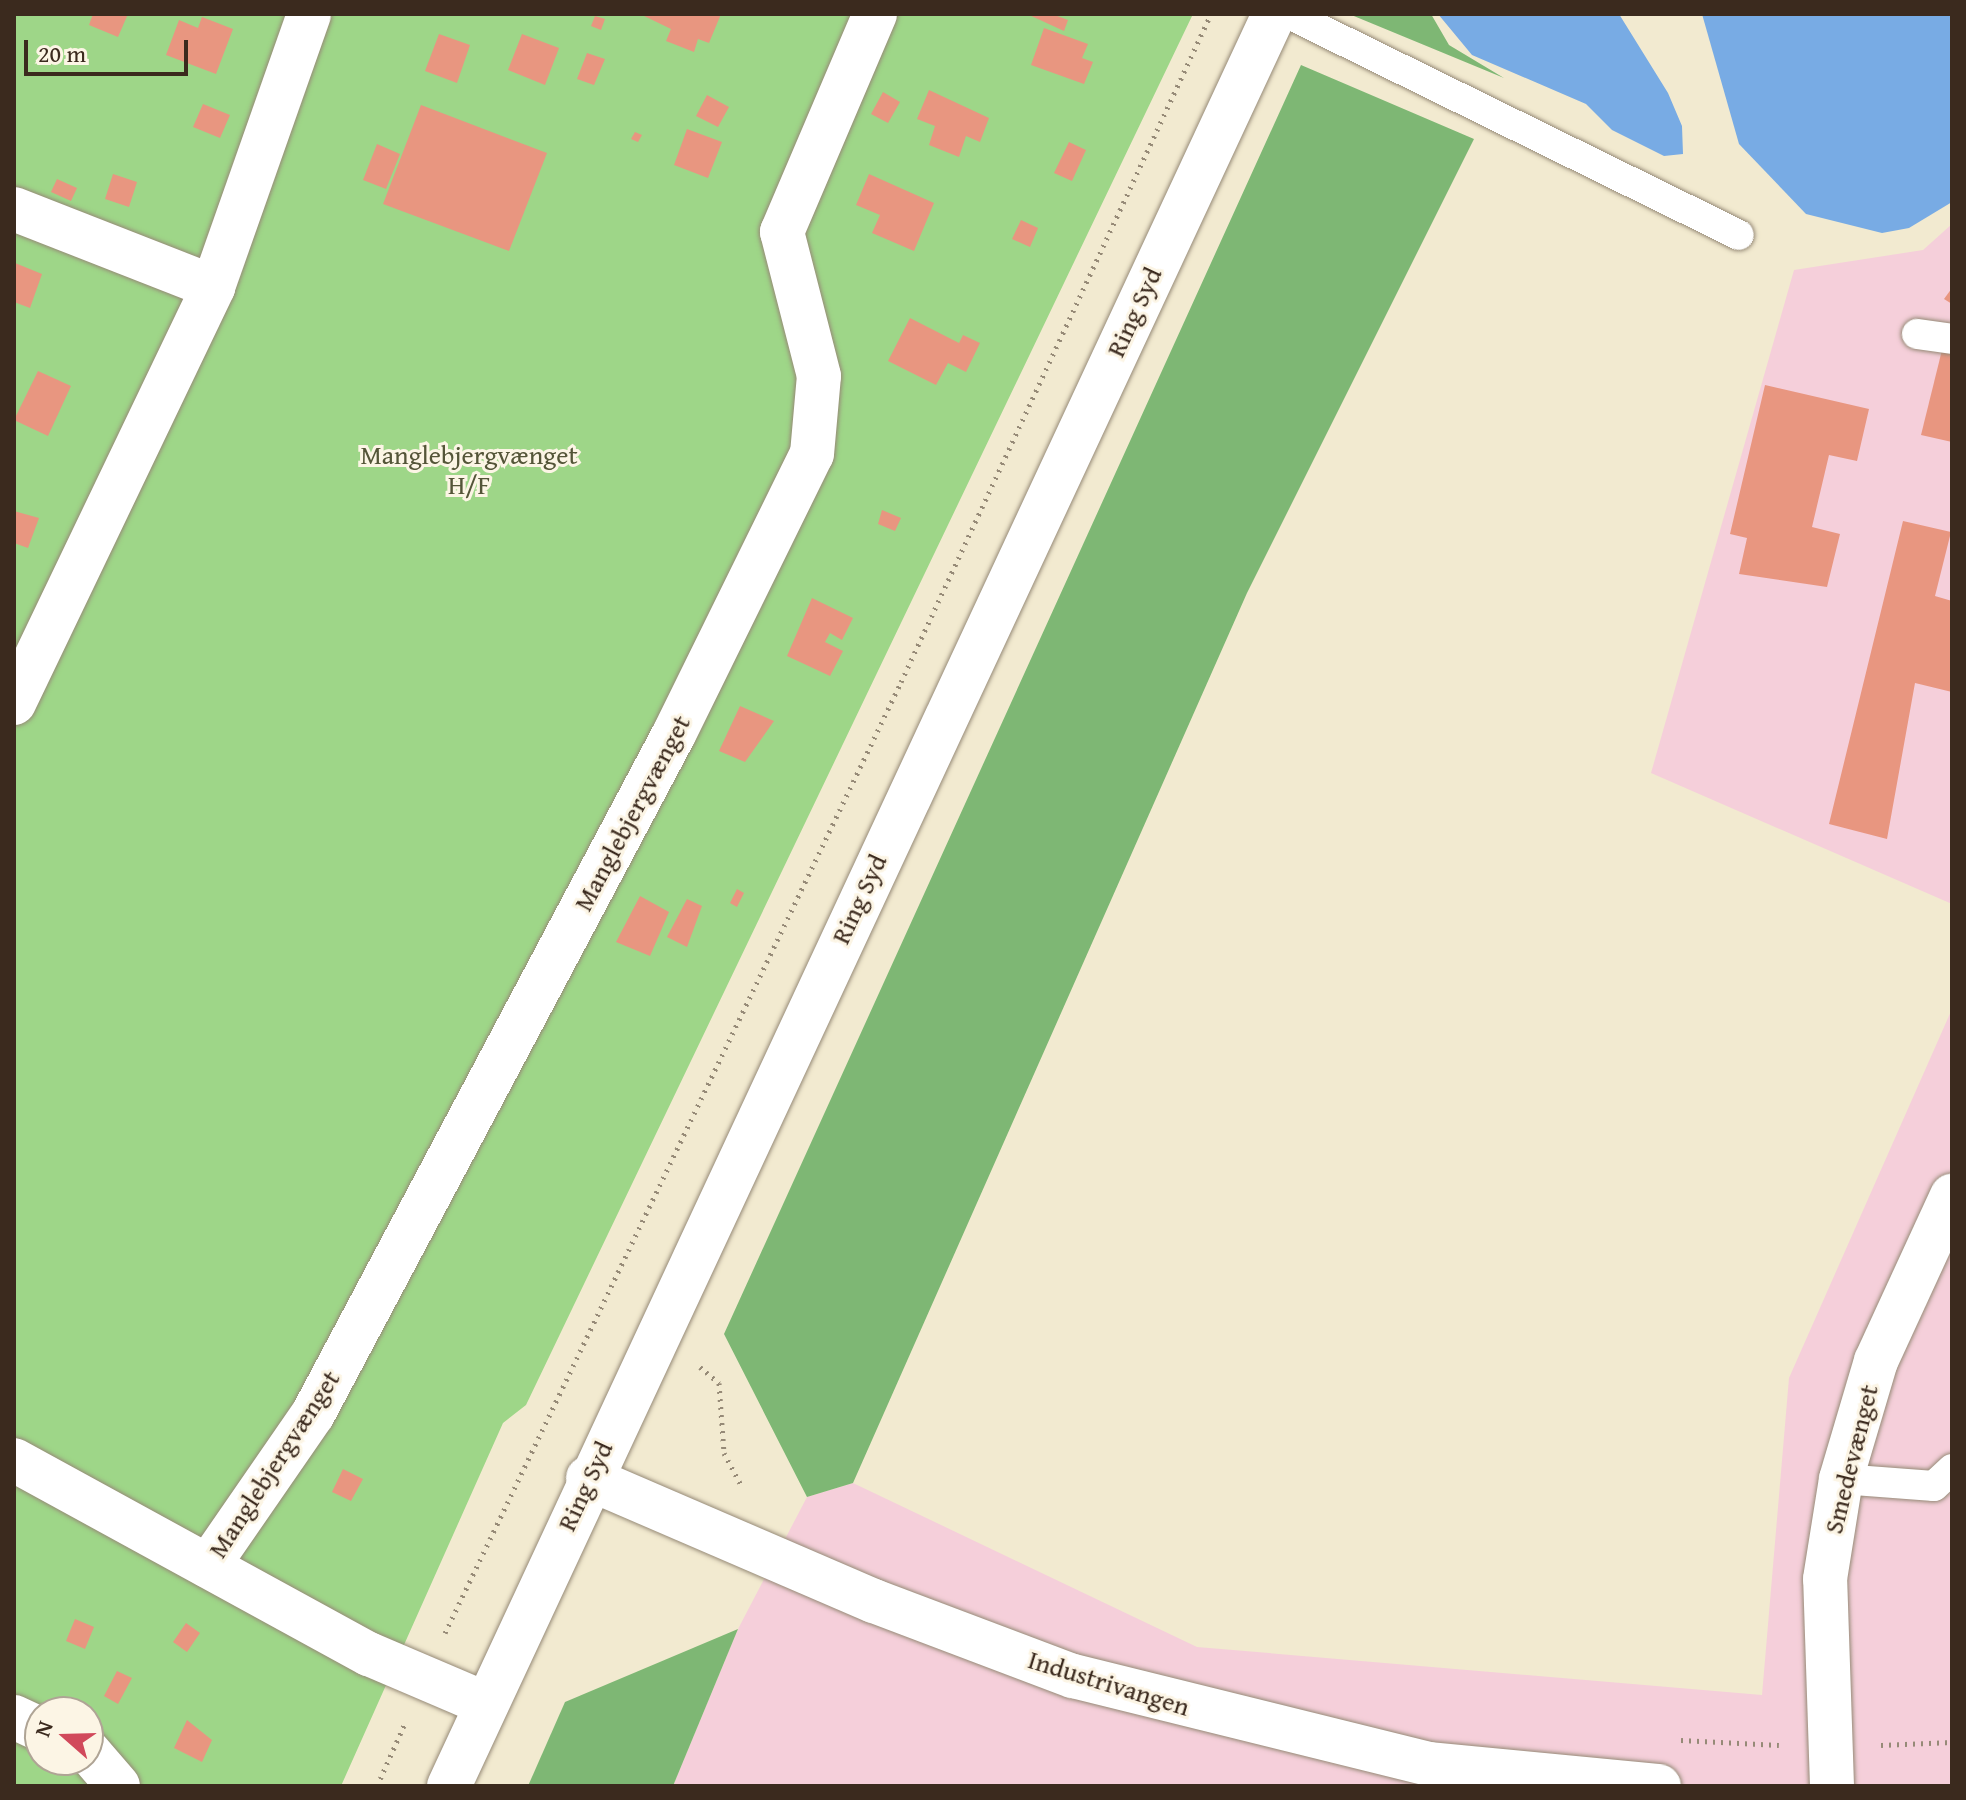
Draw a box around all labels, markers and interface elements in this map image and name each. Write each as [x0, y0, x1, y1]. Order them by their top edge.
scale bar [28, 24, 192, 74]
text: 20 m [38, 36, 86, 71]
street label: Ring Syd [1100, 262, 1168, 362]
park label: Manglebjergvænget H/F [360, 439, 578, 500]
street label: Manglebjergvænget [567, 710, 697, 916]
street label: Ring Syd [825, 849, 893, 949]
street label: Manglebjergvænget [202, 1364, 346, 1564]
street label: Smedevænget [1817, 1381, 1885, 1537]
street label: Ring Syd [551, 1436, 619, 1536]
street label: Industrivangen [1025, 1644, 1193, 1722]
north arrow [24, 1696, 104, 1776]
text: N [26, 1716, 61, 1741]

